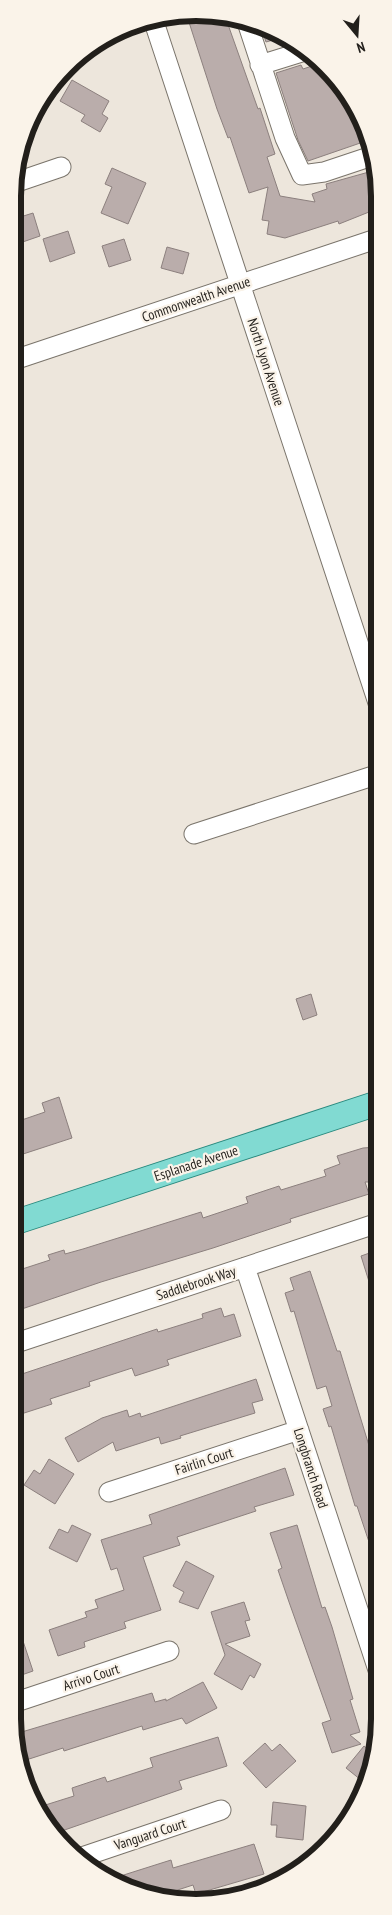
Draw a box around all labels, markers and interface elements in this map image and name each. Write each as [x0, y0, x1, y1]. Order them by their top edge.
north arrow [332, 10, 382, 60]
text: N [355, 38, 367, 57]
street label: Commonwealth Avenue [140, 272, 253, 326]
street label: North Lyon Avenue [243, 316, 289, 408]
street label: Esplanade Avenue [152, 1141, 240, 1185]
street label: Saddlebrook Way [154, 1261, 239, 1304]
street label: Longbranch Road [290, 1426, 332, 1510]
street label: Fairlin Court [173, 1443, 235, 1479]
street label: Arrivo Court [61, 1659, 121, 1695]
street label: Vanguard Court [111, 1814, 188, 1854]

